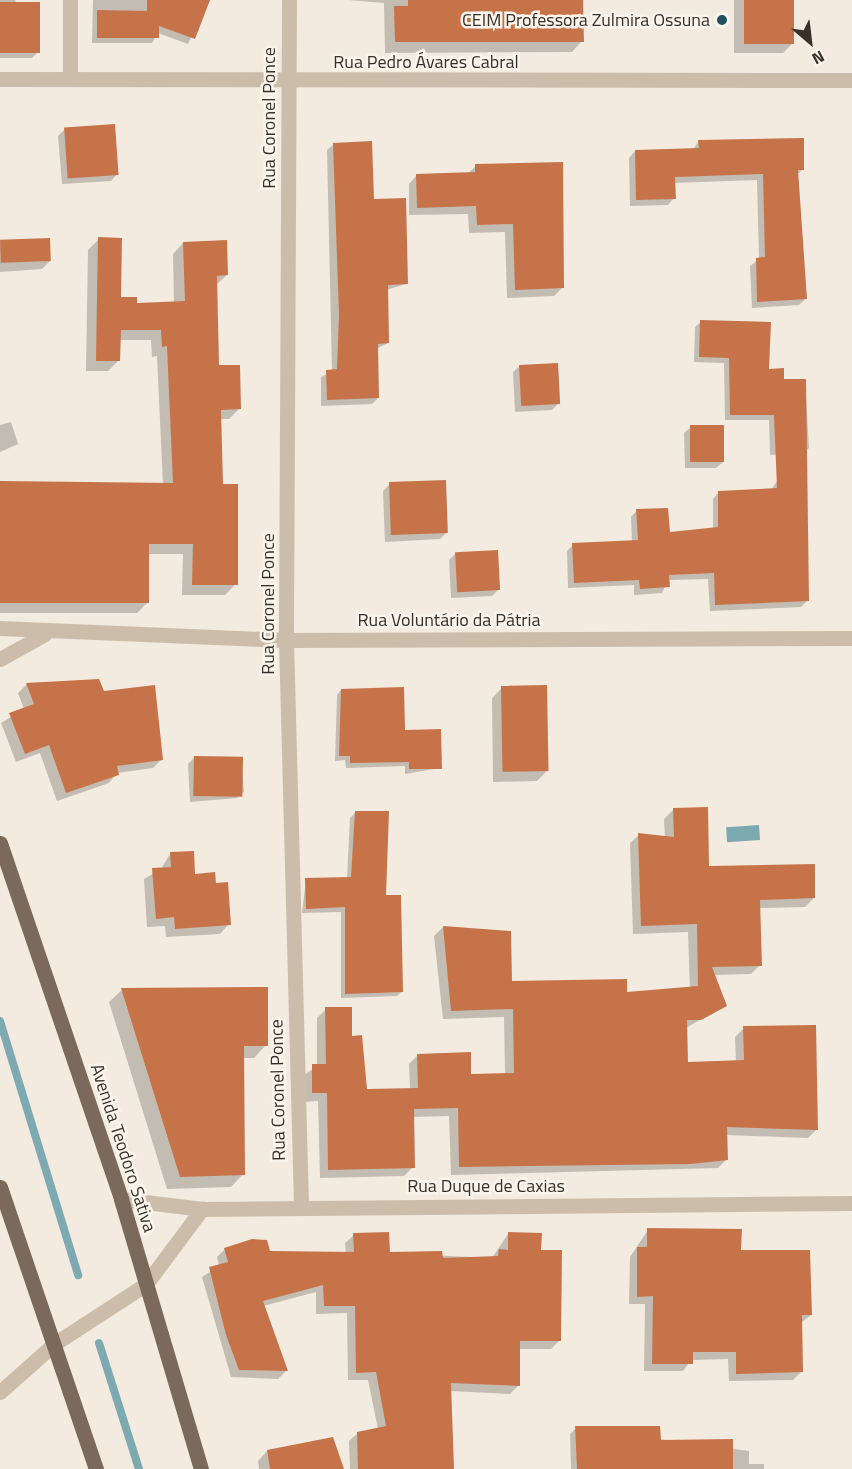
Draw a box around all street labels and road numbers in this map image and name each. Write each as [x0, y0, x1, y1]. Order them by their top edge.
street label: Rua Coronel Ponce [258, 47, 280, 189]
street label: Rua Pedro Ávares Cabral [333, 51, 519, 73]
street label: Rua Coronel Ponce [257, 533, 279, 675]
street label: Rua Voluntário da Pátria [358, 609, 540, 631]
street label: Rua Coronel Ponce [266, 1019, 290, 1161]
street label: Avenida Teodoro Sativa [86, 1061, 160, 1235]
street label: Rua Duque de Caxias [407, 1175, 565, 1197]

